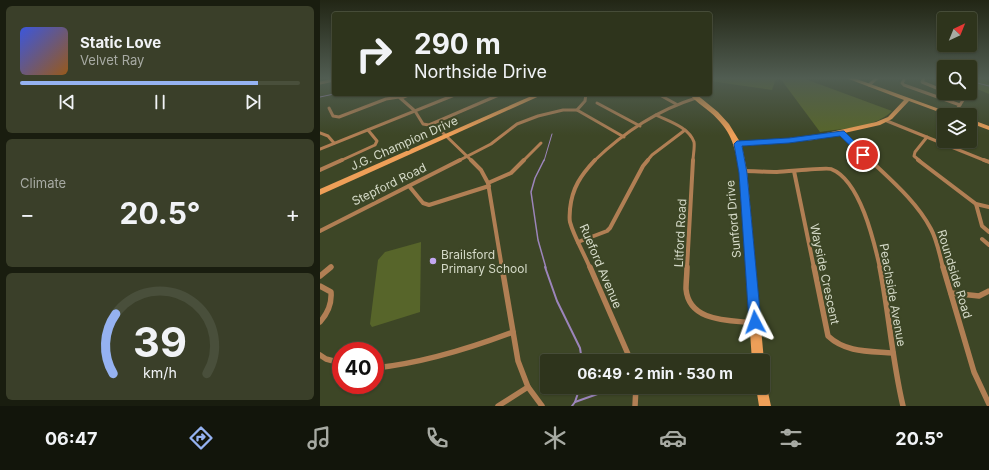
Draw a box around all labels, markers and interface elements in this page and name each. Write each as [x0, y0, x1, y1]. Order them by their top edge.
north arrow [937, 12, 977, 52]
map controls [937, 12, 977, 148]
text: 290 m [414, 27, 501, 61]
icon: right [348, 28, 400, 80]
text: Static Love [80, 33, 161, 52]
text: Velvet Ray [80, 52, 144, 68]
button: search [937, 60, 977, 100]
text: Northside Drive [414, 61, 547, 82]
icon: previous [56, 91, 78, 113]
icon: pause [149, 91, 171, 113]
icon: next [242, 91, 264, 113]
button: layers [937, 108, 977, 148]
street label: J.G. Champion Drive [348, 113, 460, 173]
pin [846, 138, 880, 172]
icon: arrive [852, 144, 874, 166]
street label: Stepford Road [349, 159, 429, 209]
text: Climate [20, 175, 66, 191]
street label: Sunford Drive [722, 179, 744, 259]
text: 20.5° [120, 195, 200, 231]
street label: Litford Road [671, 198, 689, 268]
text: − [20, 201, 35, 227]
text: + [285, 201, 300, 227]
street label: Rueford Avenue [576, 222, 626, 310]
street label: Wayside Crescent [807, 222, 843, 326]
street label: Roundside Road [934, 228, 976, 320]
street label: Peachside Avenue [877, 242, 909, 348]
place label: Brailsford Primary School [441, 247, 527, 276]
marker: Brailsford Primary School [428, 256, 438, 266]
position arrow [734, 301, 776, 343]
text: 39 [133, 317, 187, 367]
speed limit sign: 40 [332, 342, 384, 394]
text: km/h [143, 364, 177, 381]
text: 06:49 · 2 min · 530 m [577, 364, 733, 383]
icon: directions [187, 424, 215, 452]
icon: music [305, 424, 333, 452]
icon: phone [423, 424, 451, 452]
icon: climate [541, 424, 569, 452]
icon: car [659, 424, 687, 452]
icon: filters [777, 424, 805, 452]
text: 06:47 [45, 428, 97, 449]
text: 20.5° [895, 428, 944, 449]

